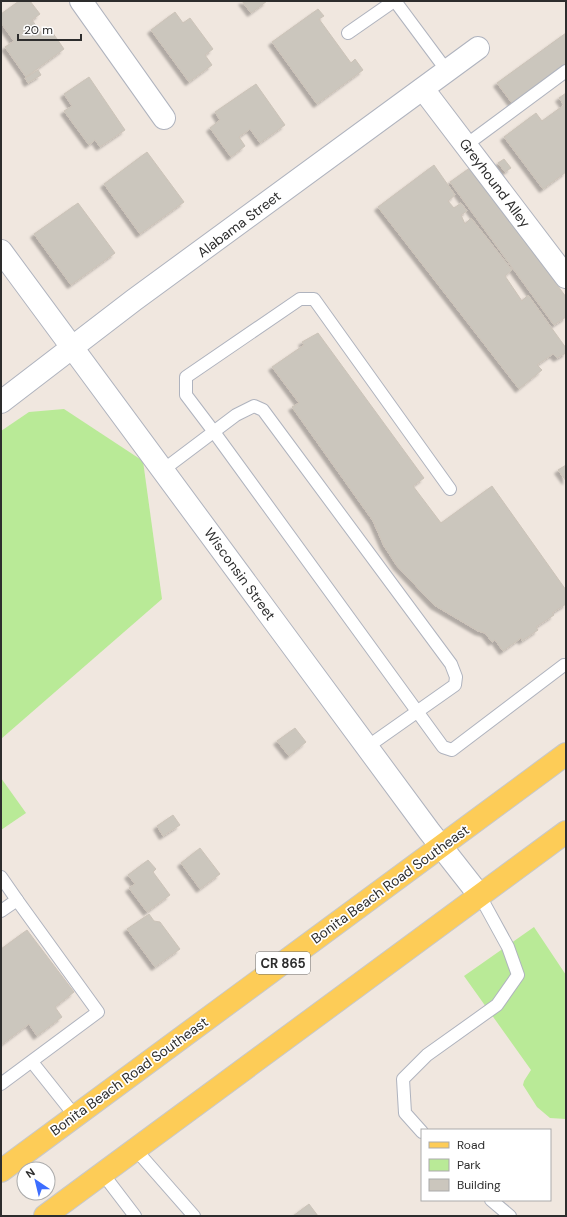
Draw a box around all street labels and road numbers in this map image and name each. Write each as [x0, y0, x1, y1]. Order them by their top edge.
street label: Greyhound Alley [456, 135, 534, 231]
street label: Alabama Street [194, 187, 284, 261]
street label: Wisconsin Street [200, 524, 280, 624]
street label: Bonita Beach Road Southeast [308, 821, 472, 947]
road number: CR 865 [256, 952, 310, 974]
street label: Bonita Beach Road Southeast [47, 1013, 211, 1139]

